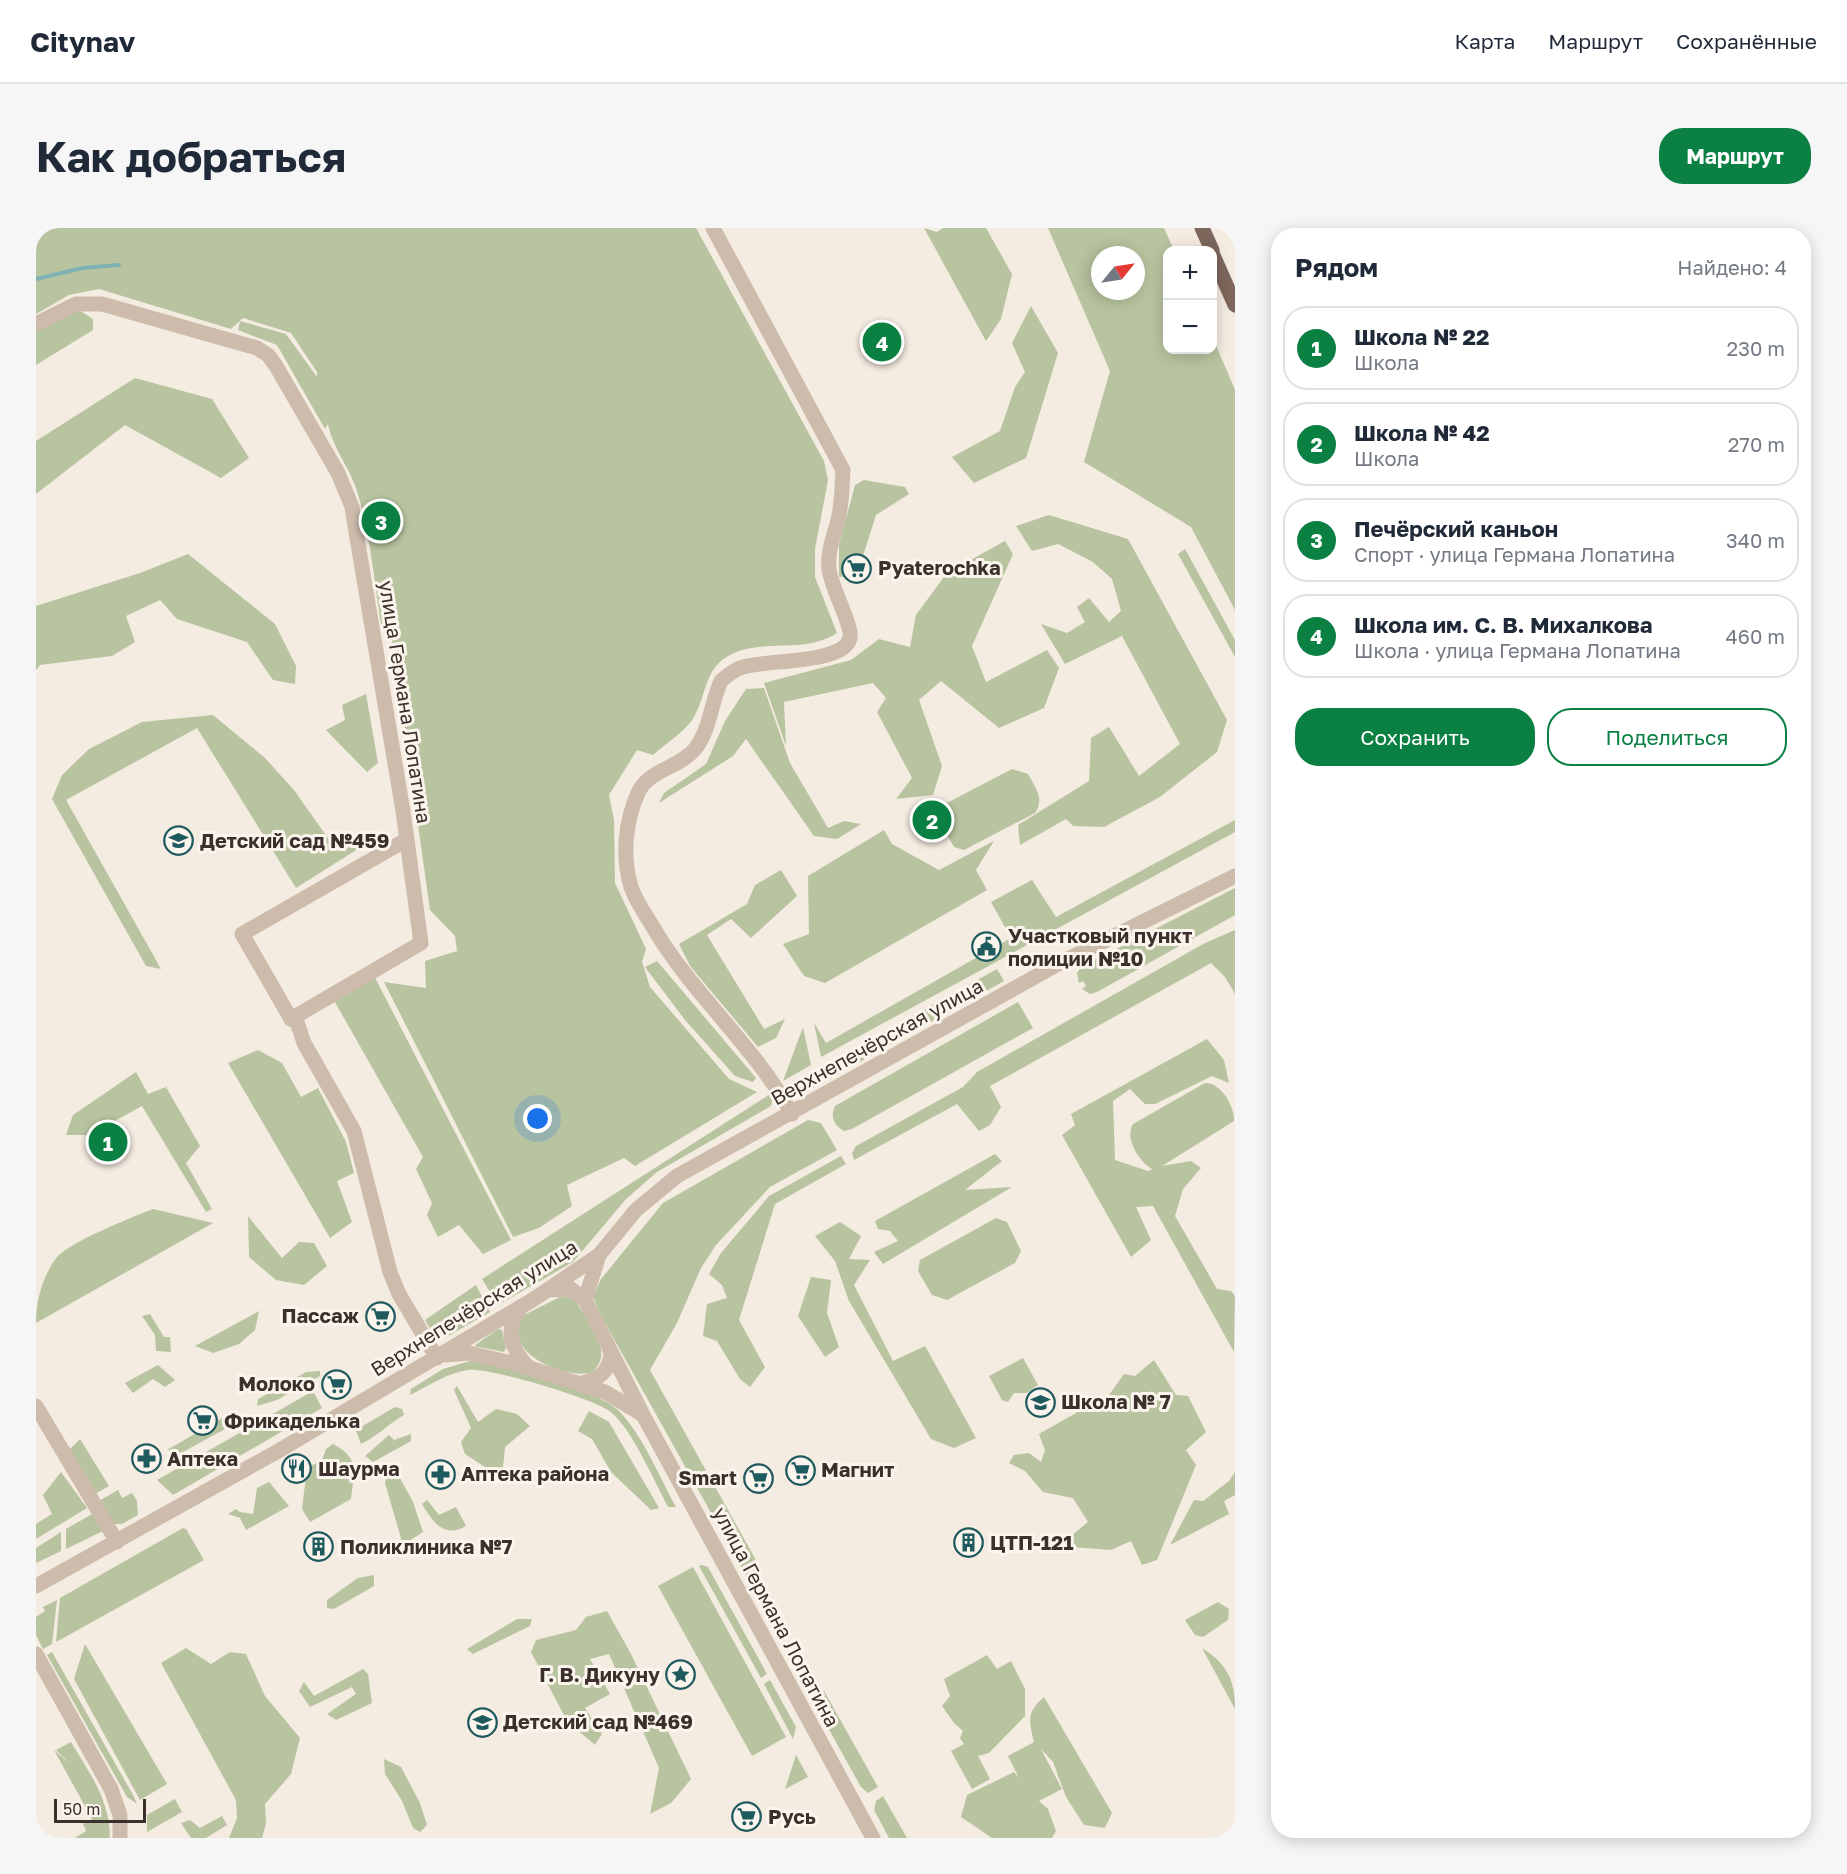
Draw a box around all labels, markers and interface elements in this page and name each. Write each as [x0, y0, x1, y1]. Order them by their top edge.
text: Citynav [30, 25, 135, 58]
text: Карта [1454, 28, 1515, 54]
text: Маршрут [1548, 28, 1643, 54]
text: Сохранённые [1676, 28, 1817, 54]
button: Маршрут [1659, 128, 1811, 184]
text: Как добраться [36, 131, 346, 181]
north arrow [1091, 246, 1145, 300]
map controls [1163, 246, 1217, 354]
button: + [1163, 246, 1217, 300]
text: Рядом [1295, 252, 1378, 283]
text: Найдено: 4 [1677, 255, 1787, 279]
button: − [1163, 300, 1217, 354]
pin: 4 [862, 320, 902, 364]
text: Школа № 22 [1354, 323, 1489, 350]
text: 1 [1311, 336, 1322, 360]
text: 230 m [1727, 336, 1785, 360]
text: Школа [1354, 350, 1419, 374]
text: Школа № 42 [1354, 419, 1490, 446]
text: 2 [1310, 432, 1323, 456]
text: 270 m [1728, 432, 1785, 456]
text: Школа [1354, 446, 1419, 470]
pin: 3 [362, 498, 400, 544]
text: Печёрский каньон [1354, 515, 1558, 542]
text: 3 [1310, 528, 1323, 552]
text: 340 m [1726, 528, 1785, 552]
text: Спорт · улица Германа Лопатина [1354, 542, 1675, 566]
supermarket icon: Pyaterochka [841, 552, 873, 584]
place label: Pyaterochka [878, 555, 1001, 579]
street label: улица Германа Лопатина [375, 579, 437, 825]
text: Школа им. С. В. Михалкова [1354, 611, 1653, 638]
text: 4 [1310, 624, 1323, 648]
text: 460 m [1726, 624, 1785, 648]
text: Школа · улица Германа Лопатина [1354, 638, 1681, 662]
button: Сохранить [1295, 708, 1535, 766]
button: Поделиться [1547, 708, 1787, 766]
pin: 2 [912, 798, 952, 842]
school or university icon: Детский сад №459 [163, 825, 195, 857]
place label: Детский сад №459 [200, 828, 390, 852]
place label: Участковый пункт полиции №10 [1008, 923, 1192, 970]
public building icon: Участковый пункт полиции №10 [971, 931, 1003, 963]
street label: Верхнепечёрская улица [766, 973, 987, 1110]
your location [523, 1104, 552, 1133]
pin: 1 [88, 1120, 128, 1164]
street label: Верхнепечёрская улица [366, 1234, 581, 1381]
supermarket icon: Пассаж [364, 1300, 396, 1332]
place label: Пассаж [281, 1303, 360, 1327]
supermarket icon: Молоко [320, 1368, 352, 1400]
place label: Молоко [238, 1371, 315, 1395]
school or university icon: Школа № 7 [1024, 1386, 1056, 1418]
place label: Школа № 7 [1061, 1389, 1171, 1413]
supermarket icon: Фрикаделька [187, 1405, 219, 1437]
place label: Фрикаделька [224, 1408, 360, 1432]
pharmacy icon: Аптека [130, 1443, 162, 1475]
place label: Аптека [167, 1446, 238, 1470]
restaurant icon: Шаурма [281, 1453, 313, 1485]
supermarket icon: Магнит [784, 1454, 816, 1486]
place label: Шаурма [318, 1456, 400, 1480]
place label: Магнит [821, 1457, 894, 1481]
pharmacy icon: Аптека района [424, 1458, 456, 1490]
place label: Аптека района [461, 1461, 609, 1485]
supermarket icon: Smart [742, 1462, 774, 1494]
place label: Smart [678, 1465, 737, 1489]
street label: улица Германа Лопатина [709, 1502, 845, 1731]
building icon: ЦТП-121 [953, 1527, 985, 1559]
place label: ЦТП-121 [990, 1530, 1074, 1554]
building icon: Поликлиника №7 [303, 1531, 335, 1563]
place label: Поликлиника №7 [340, 1534, 513, 1558]
place icon: Г. В. Дикуну [665, 1659, 697, 1691]
place label: Г. В. Дикуну [539, 1662, 660, 1686]
school or university icon: Детский сад №469 [466, 1706, 498, 1738]
place label: Детский сад №469 [503, 1709, 693, 1733]
scale bar [54, 1796, 146, 1824]
text: 50 m [63, 1799, 100, 1819]
supermarket icon: Русь [731, 1801, 763, 1833]
place label: Русь [768, 1804, 816, 1828]

